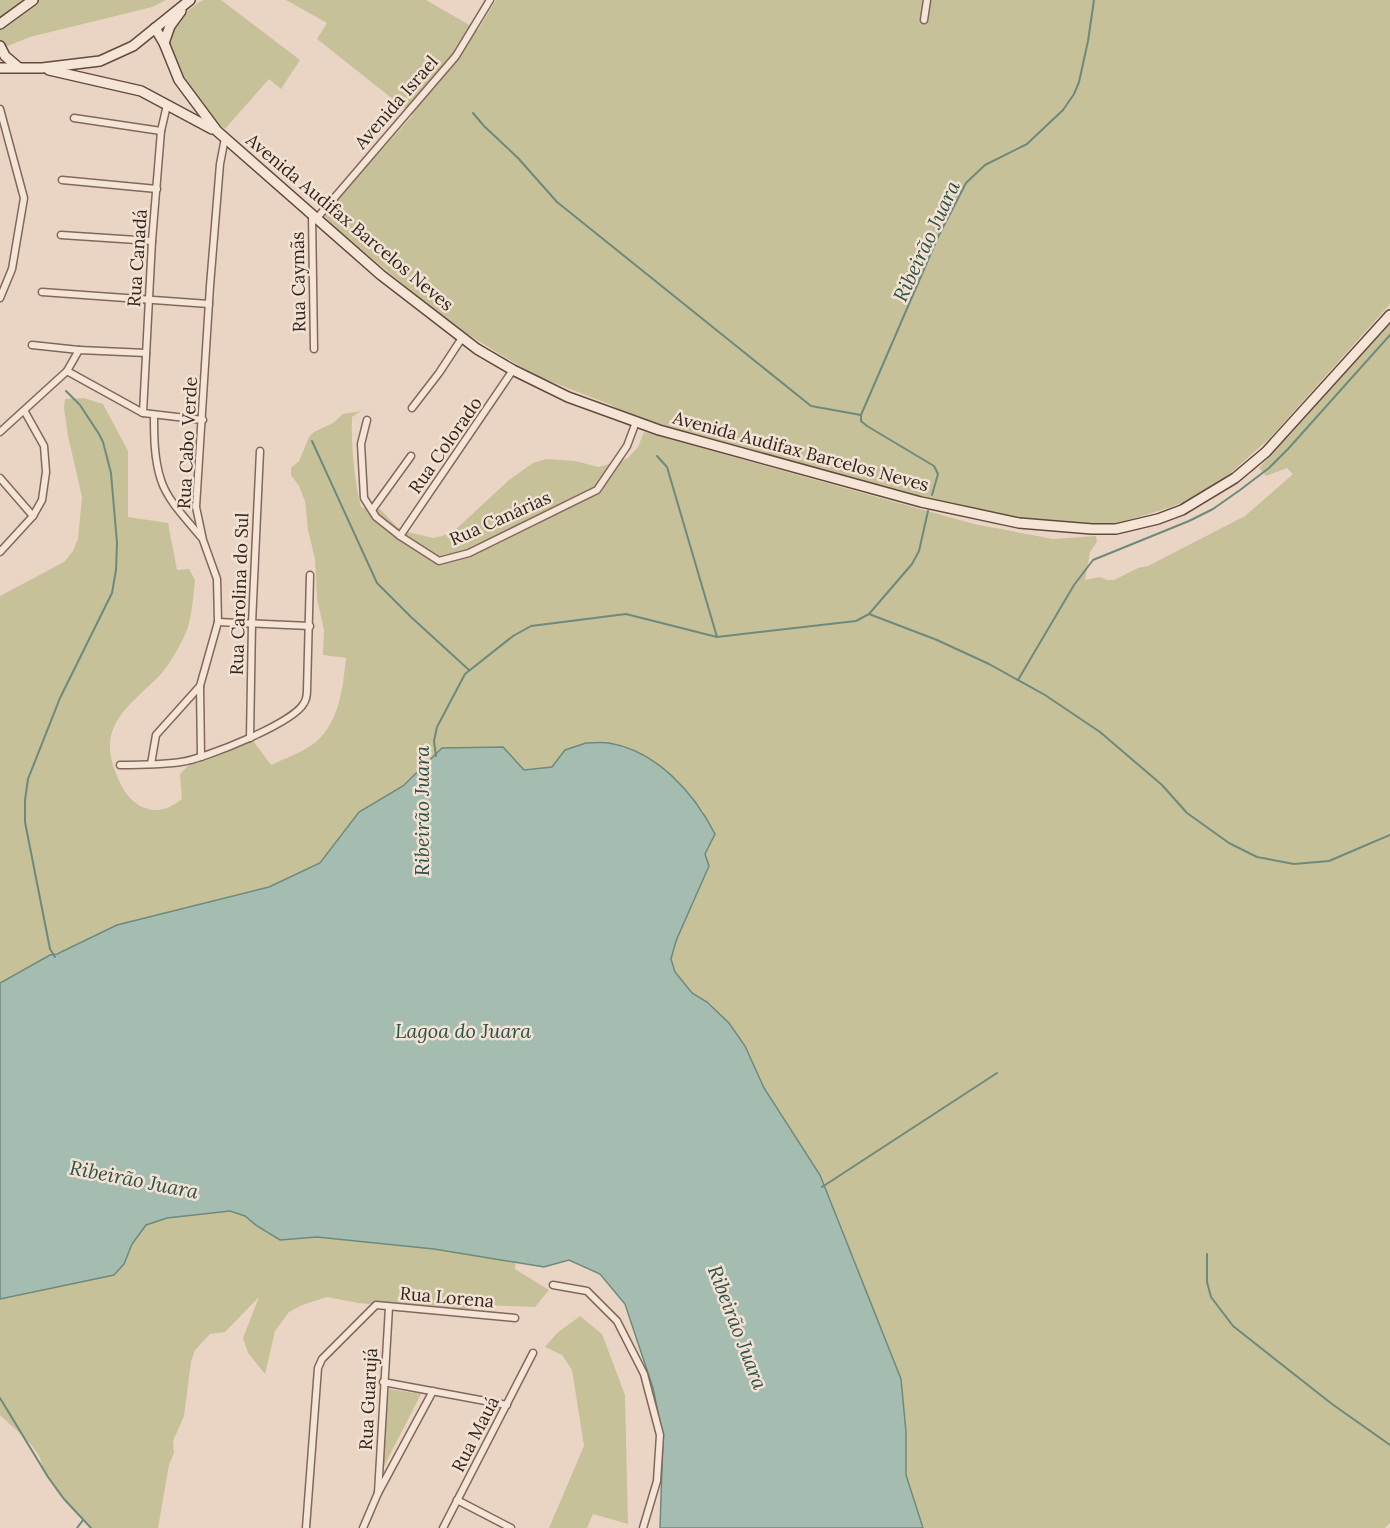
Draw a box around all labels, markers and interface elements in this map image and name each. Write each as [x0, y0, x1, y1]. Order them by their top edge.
street label: Avenida Israel [349, 51, 443, 154]
street label: Avenida Audifax Barcelos Neves [241, 128, 459, 316]
water label: Ribeirão Juara [887, 177, 965, 305]
street label: Rua Canadá [122, 208, 152, 308]
street label: Rua Caymãs [286, 231, 310, 333]
street label: Rua Cabo Verde [172, 376, 202, 510]
street label: Rua Colorado [403, 392, 487, 498]
street label: Avenida Audifax Barcelos Neves [670, 405, 932, 496]
street label: Rua Canárias [446, 485, 554, 551]
street label: Rua Carolina do Sul [225, 512, 253, 676]
water label: Ribeirão Juara [409, 746, 434, 876]
water label: Lagoa do Juara [395, 1018, 531, 1043]
water label: Ribeirão Juara [68, 1154, 200, 1204]
water label: Ribeirão Juara [703, 1262, 773, 1392]
street label: Rua Lorena [399, 1281, 495, 1313]
street label: Rua Guarujá [354, 1347, 382, 1451]
street label: Rua Mauá [446, 1392, 504, 1476]

